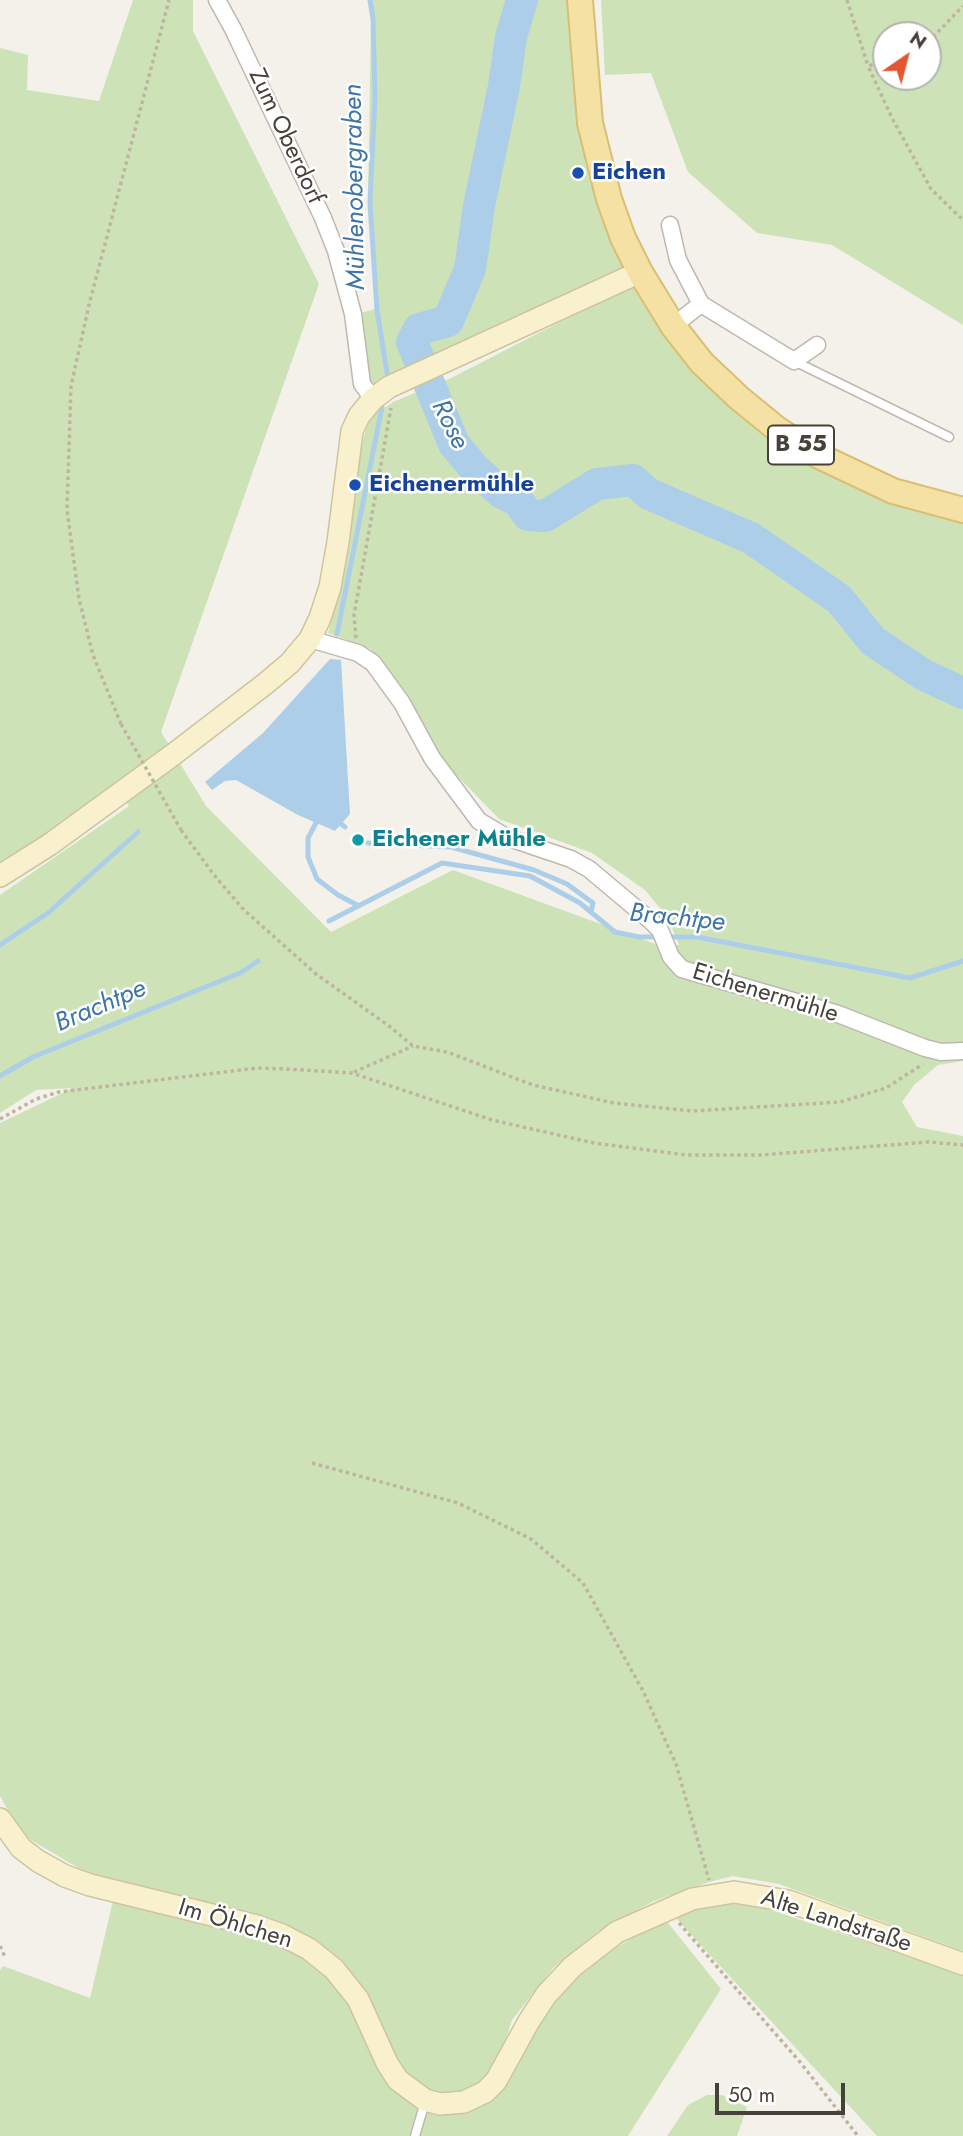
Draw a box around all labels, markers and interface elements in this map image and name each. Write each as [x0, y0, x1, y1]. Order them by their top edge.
north arrow [872, 21, 942, 91]
text: N [904, 25, 932, 55]
street label: Zum Oberdorf [241, 65, 329, 209]
water label: Mühlenobergraben [339, 84, 373, 290]
place label: Eichen [592, 159, 666, 187]
marker: Eichen [570, 165, 586, 181]
water label: Rose [424, 395, 474, 455]
road number: B 55 [768, 426, 834, 464]
place label: Eichenermühle [369, 471, 534, 499]
marker: Eichenermühle [347, 477, 363, 493]
place label: Eichener Mühle [372, 826, 546, 854]
marker: Eichener Mühle [350, 832, 366, 848]
water label: Brachtpe [628, 898, 726, 940]
street label: Eichenermühle [689, 958, 841, 1030]
water label: Brachtpe [51, 974, 151, 1040]
street label: Alte Landstraße [757, 1884, 915, 1960]
street label: Im Öhlchen [174, 1894, 296, 1956]
scale bar [718, 2070, 848, 2114]
text: 50 m [728, 2080, 775, 2110]

